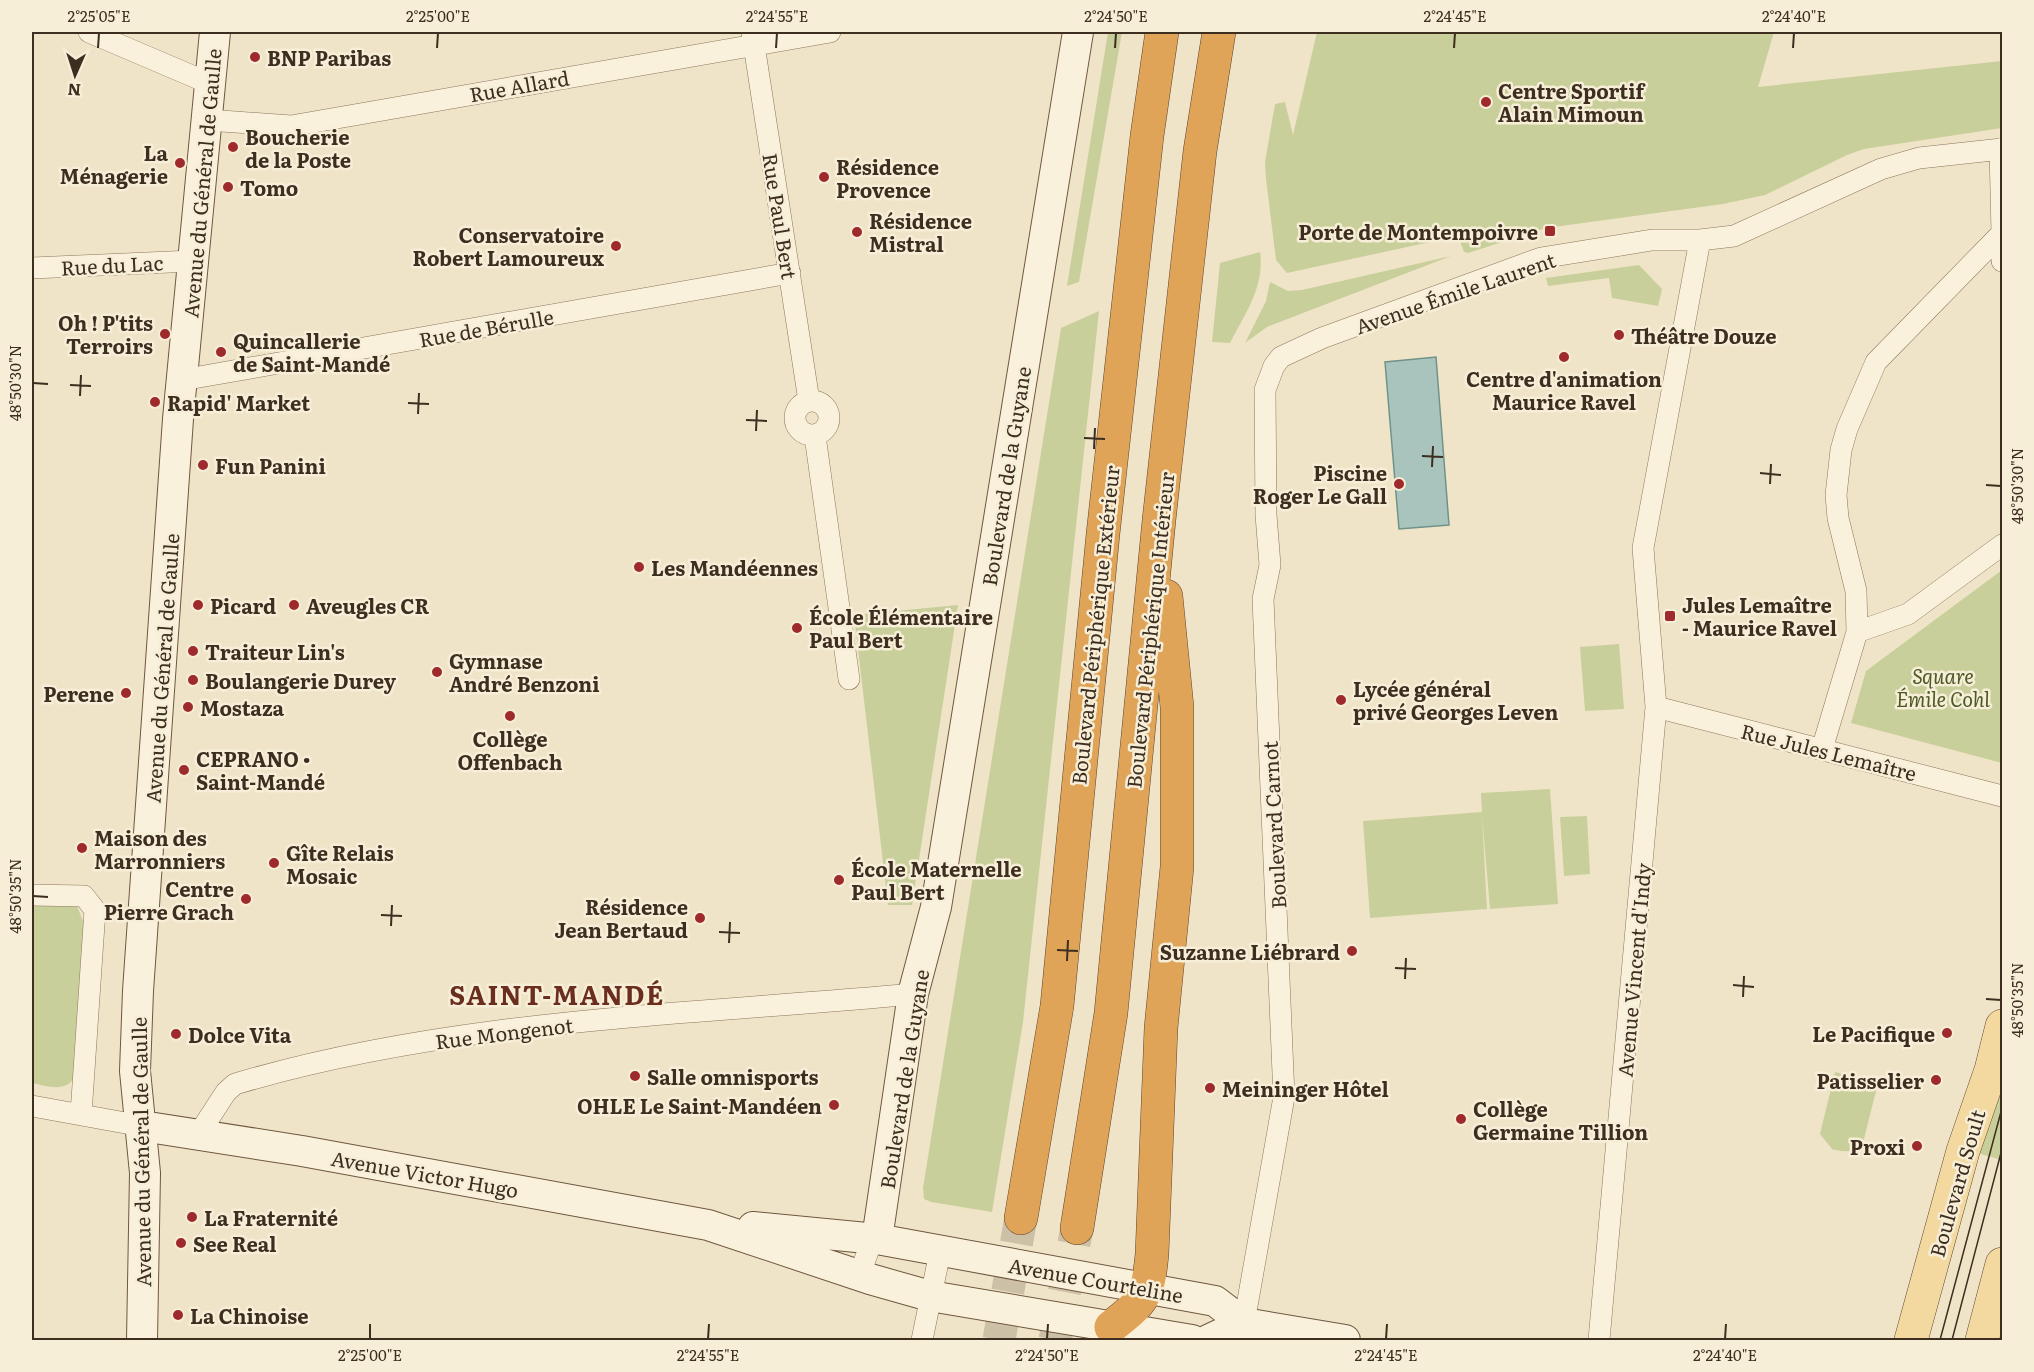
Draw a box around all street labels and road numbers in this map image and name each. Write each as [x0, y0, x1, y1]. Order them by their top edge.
street label: Avenue du Général de Gaulle [174, 47, 228, 319]
street label: Rue Allard [467, 61, 571, 109]
street label: Rue Paul Bert [756, 151, 806, 281]
street label: Avenue Émile Laurent [1351, 244, 1559, 340]
street label: Rue du Lac [60, 246, 164, 282]
street label: Rue de Bérulle [416, 300, 556, 354]
street label: Boulevard de la Guyane [973, 364, 1037, 588]
street label: Boulevard Périphérique Extérieur [1062, 463, 1126, 786]
street label: Boulevard Périphérique Intérieur [1117, 470, 1181, 790]
street label: Avenue du Général de Gaulle [137, 532, 185, 804]
street label: Rue Jules Lemaître [1738, 715, 1920, 787]
street label: Boulevard Carnot [1254, 740, 1292, 910]
street label: Avenue Vincent d'Indy [1609, 861, 1657, 1078]
street label: Boulevard de la Guyane [871, 967, 935, 1191]
street label: Rue Mongenot [433, 1009, 575, 1055]
street label: Avenue du Général de Gaulle [123, 1017, 157, 1287]
street label: Boulevard Soult [1921, 1106, 1991, 1260]
street label: Avenue Victor Hugo [329, 1142, 521, 1204]
street label: Avenue Courteline [1006, 1249, 1186, 1309]

